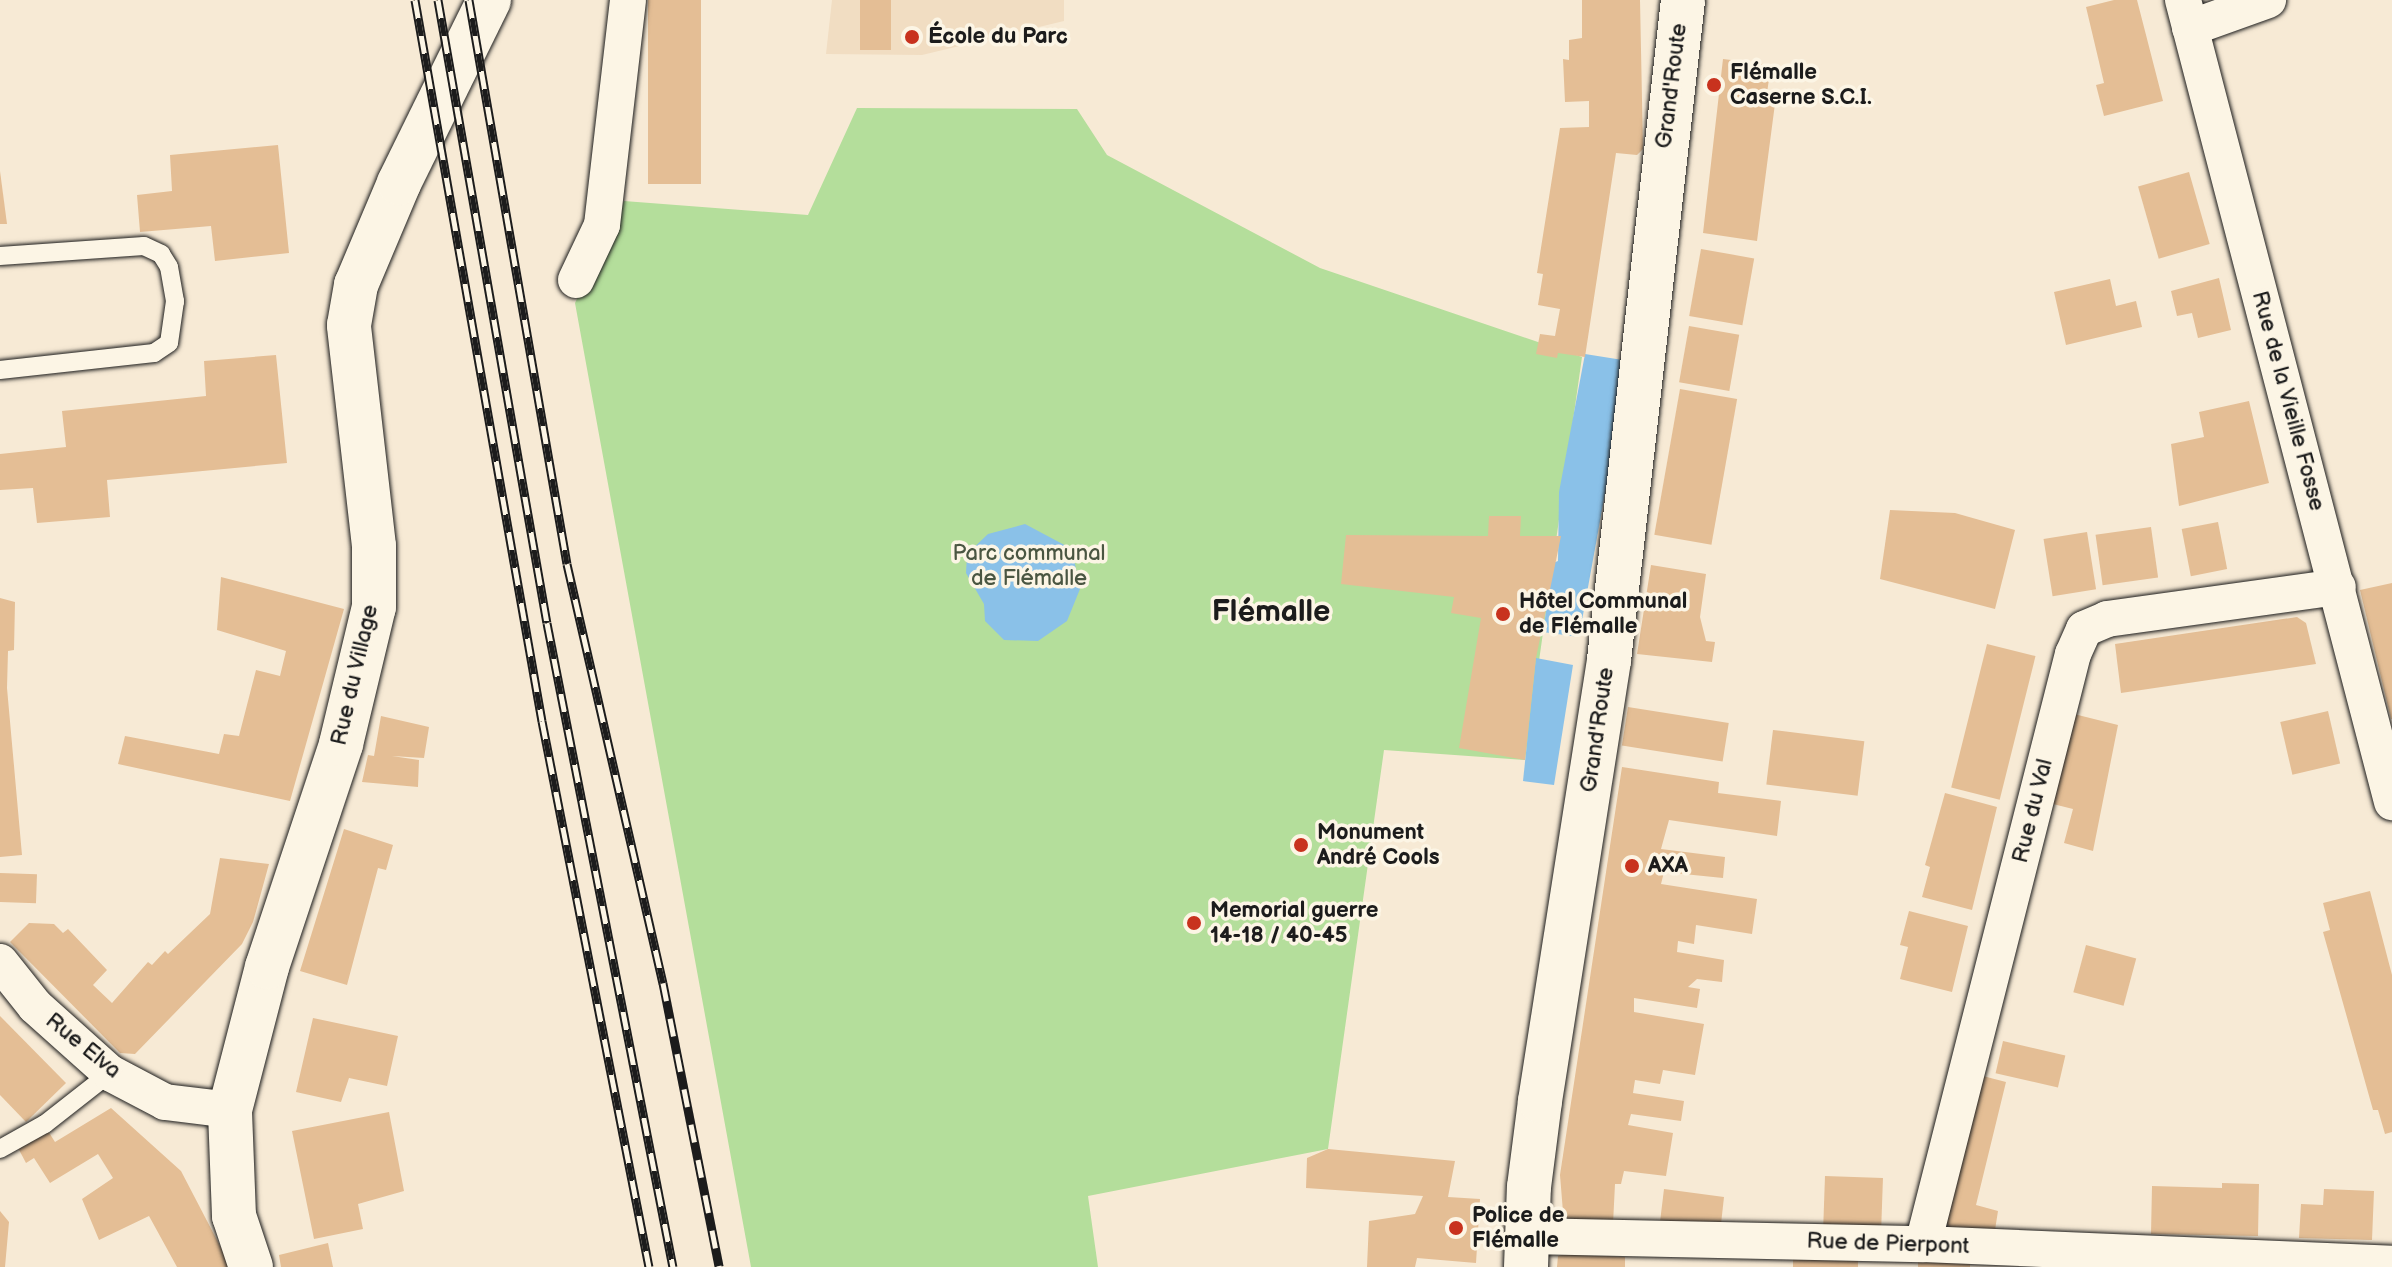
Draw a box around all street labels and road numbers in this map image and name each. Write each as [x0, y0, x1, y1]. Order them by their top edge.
street label: Grand'Route [1651, 22, 1693, 150]
street label: Rue de la Vieille Fosse [2246, 288, 2330, 514]
street label: Rue du Village [326, 602, 384, 748]
street label: Grand'Route [1576, 666, 1620, 794]
street label: Rue du Val [2007, 756, 2059, 866]
street label: Rue Elva [40, 1008, 126, 1084]
street label: Rue de Pierpont [1806, 1228, 1970, 1260]

